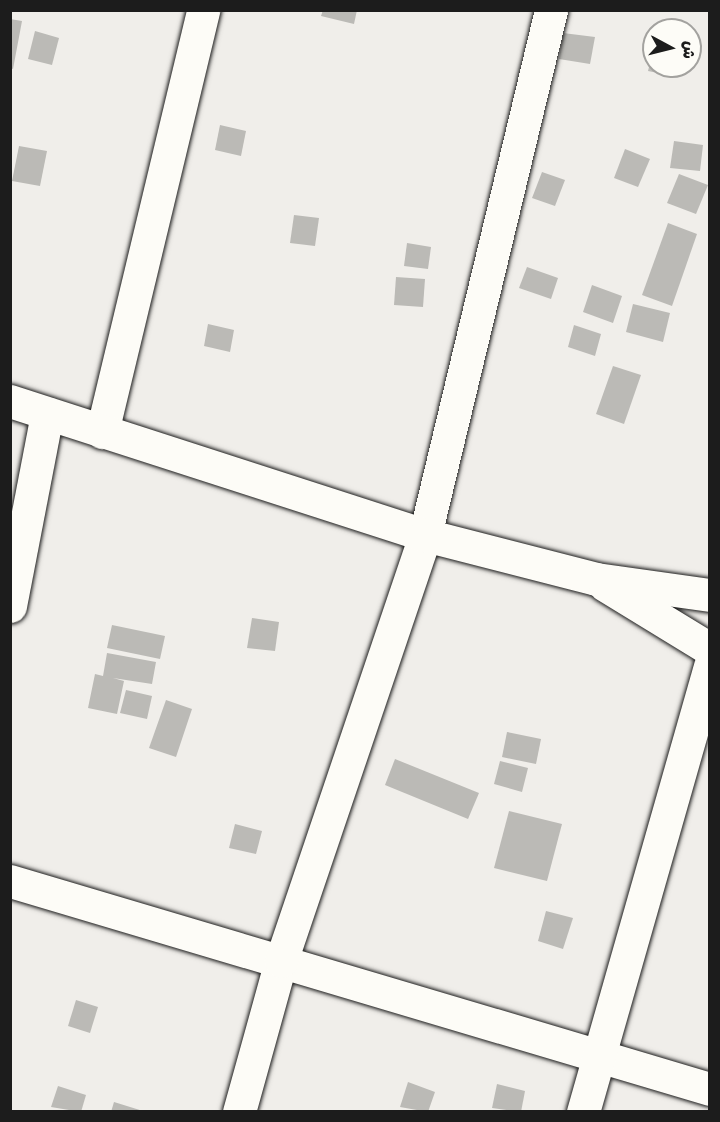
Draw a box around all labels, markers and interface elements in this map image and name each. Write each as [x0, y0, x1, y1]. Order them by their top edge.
north arrow [642, 18, 702, 78]
text: ش [675, 40, 702, 60]

